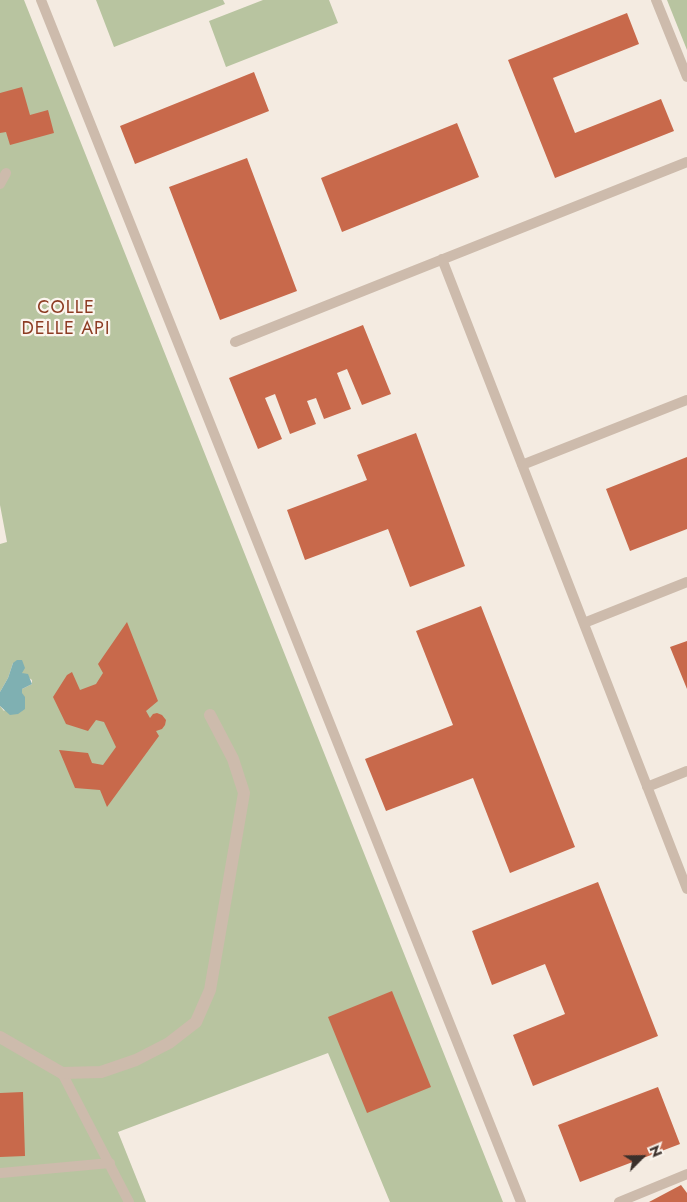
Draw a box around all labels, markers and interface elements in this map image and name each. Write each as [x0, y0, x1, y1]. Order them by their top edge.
district label: COLLE DELLE API [20, 298, 112, 340]
north arrow [617, 1132, 667, 1182]
text: N [644, 1142, 667, 1160]

